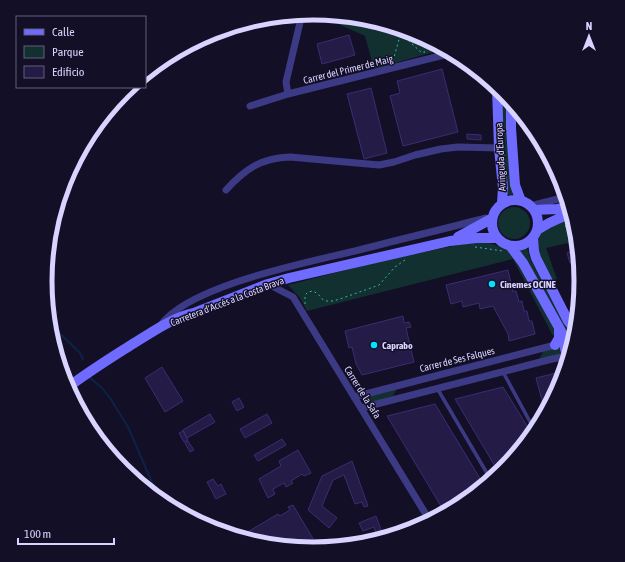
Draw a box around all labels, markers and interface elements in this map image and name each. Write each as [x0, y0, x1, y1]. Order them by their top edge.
legend [16, 16, 146, 88]
north arrow [569, 16, 609, 56]
text: N [586, 20, 592, 32]
text: Calle [52, 25, 75, 39]
text: Parque [52, 45, 84, 59]
street label: Carrer del Primer de Maig [302, 53, 395, 86]
text: Edificio [52, 65, 85, 79]
street label: Avinguda d'Europa [493, 122, 508, 192]
street label: Carretera d'Accés a la Costa Brava [169, 275, 286, 328]
marker: Cinemes OCINE [487, 279, 497, 289]
place label: Cinemes OCINE [500, 279, 557, 290]
marker: Caprabo [369, 340, 379, 350]
place label: Caprabo [382, 340, 413, 351]
street label: Carrer de Ses Falques [418, 345, 496, 374]
street label: Carrer de la Safa [342, 364, 383, 421]
scale bar [18, 520, 114, 546]
text: 100 m [24, 527, 51, 541]

